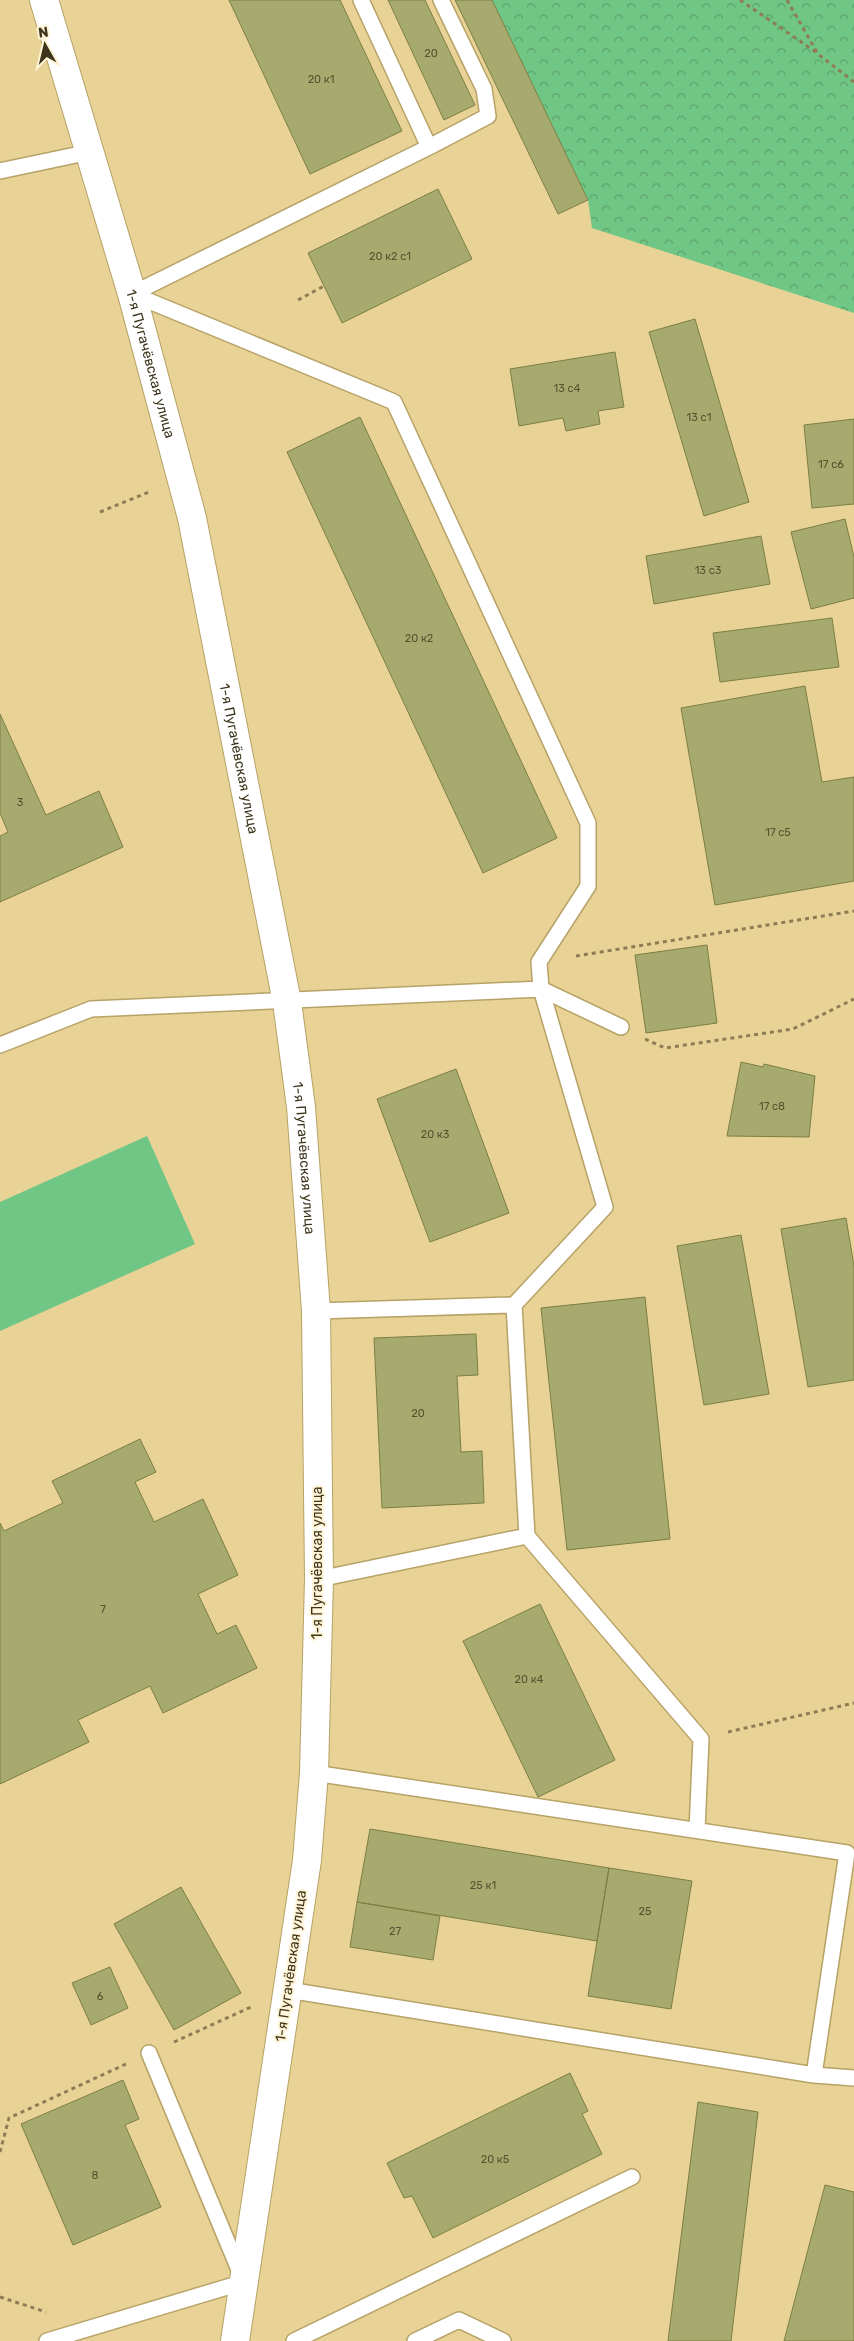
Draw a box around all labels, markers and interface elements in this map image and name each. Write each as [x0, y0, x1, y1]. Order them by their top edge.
north arrow [20, 20, 70, 70]
text: N [37, 24, 49, 42]
house number: 20 [424, 47, 438, 60]
house number: 20 к1 [308, 73, 334, 86]
house number: 20 к2 с1 [369, 250, 411, 263]
street label: 1-я Пугачёвская улица [123, 287, 179, 440]
house number: 13 с4 [554, 382, 581, 395]
house number: 13 с1 [687, 411, 711, 424]
house number: 17 с6 [818, 458, 844, 471]
house number: 13 с3 [695, 564, 722, 577]
house number: 20 к2 [405, 632, 433, 645]
street label: 1-я Пугачёвская улица [216, 682, 262, 835]
house number: 3 [17, 796, 24, 809]
house number: 17 с5 [765, 826, 791, 839]
street label: 1-я Пугачёвская улица [289, 1081, 319, 1235]
house number: 17 с8 [759, 1100, 785, 1113]
house number: 20 к3 [421, 1128, 450, 1141]
house number: 20 [411, 1407, 425, 1420]
street label: 1-я Пугачёвская улица [309, 1487, 326, 1639]
house number: 7 [100, 1603, 106, 1616]
house number: 20 к4 [515, 1673, 544, 1686]
house number: 25 к1 [470, 1879, 496, 1892]
street label: 1-я Пугачёвская улица [272, 1889, 310, 2043]
house number: 25 [639, 1905, 652, 1918]
house number: 27 [389, 1925, 401, 1938]
house number: 6 [97, 1990, 104, 2003]
house number: 20 к5 [481, 2153, 510, 2166]
house number: 8 [92, 2169, 99, 2182]

